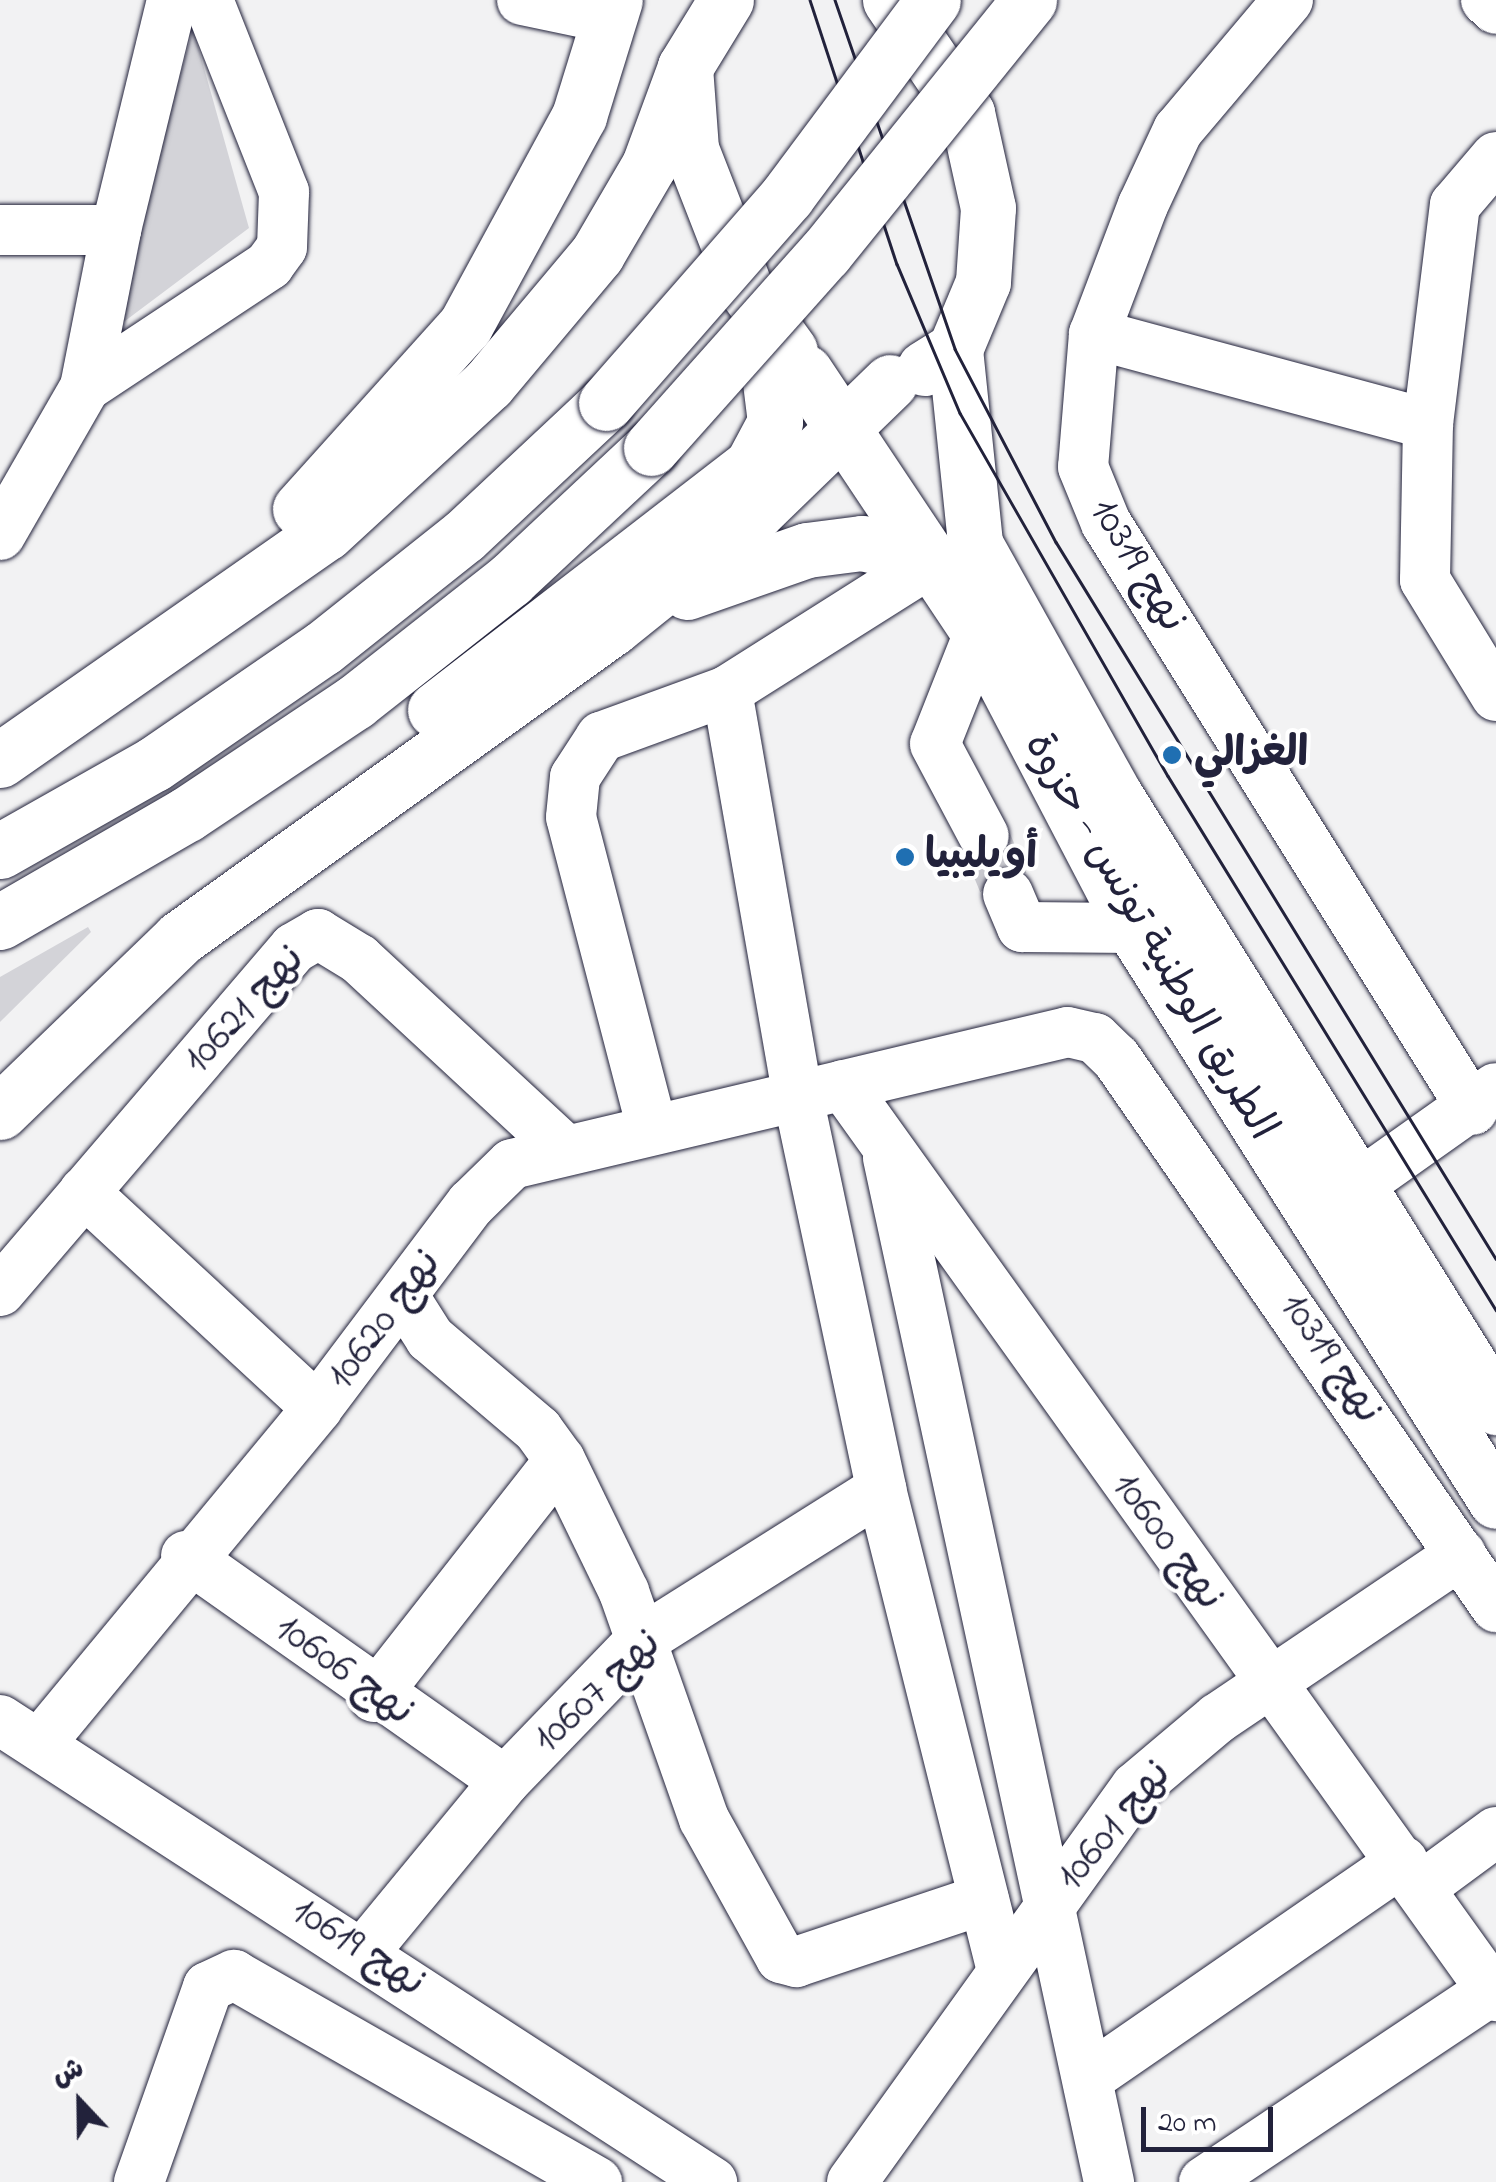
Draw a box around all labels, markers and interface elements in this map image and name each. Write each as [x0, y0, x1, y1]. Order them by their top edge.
street label: نهج 10319 [1077, 490, 1197, 642]
street label: الطريق الوطنية تونس - حزوة [1012, 724, 1286, 1150]
place label: الغزالي [1194, 730, 1308, 780]
marker: الغزالي [1159, 742, 1185, 768]
place label: أويليبيا [925, 832, 1037, 882]
marker: أويليبيا [894, 846, 916, 868]
street label: نهج 10621 [173, 935, 317, 1085]
street label: نهج 10620 [316, 1240, 454, 1400]
street label: نهج 10319 [1268, 1284, 1392, 1434]
street label: نهج 10600 [1100, 1463, 1234, 1621]
street label: نهج 10606 [265, 1604, 423, 1738]
street label: نهج 10607 [523, 1620, 673, 1764]
street label: نهج 10601 [1046, 1751, 1184, 1901]
street label: نهج 10619 [282, 1886, 434, 2010]
text: ش [47, 2049, 91, 2098]
north arrow [30, 2052, 130, 2152]
scale bar [1146, 2087, 1278, 2149]
text: 20 m [1158, 2102, 1217, 2146]

